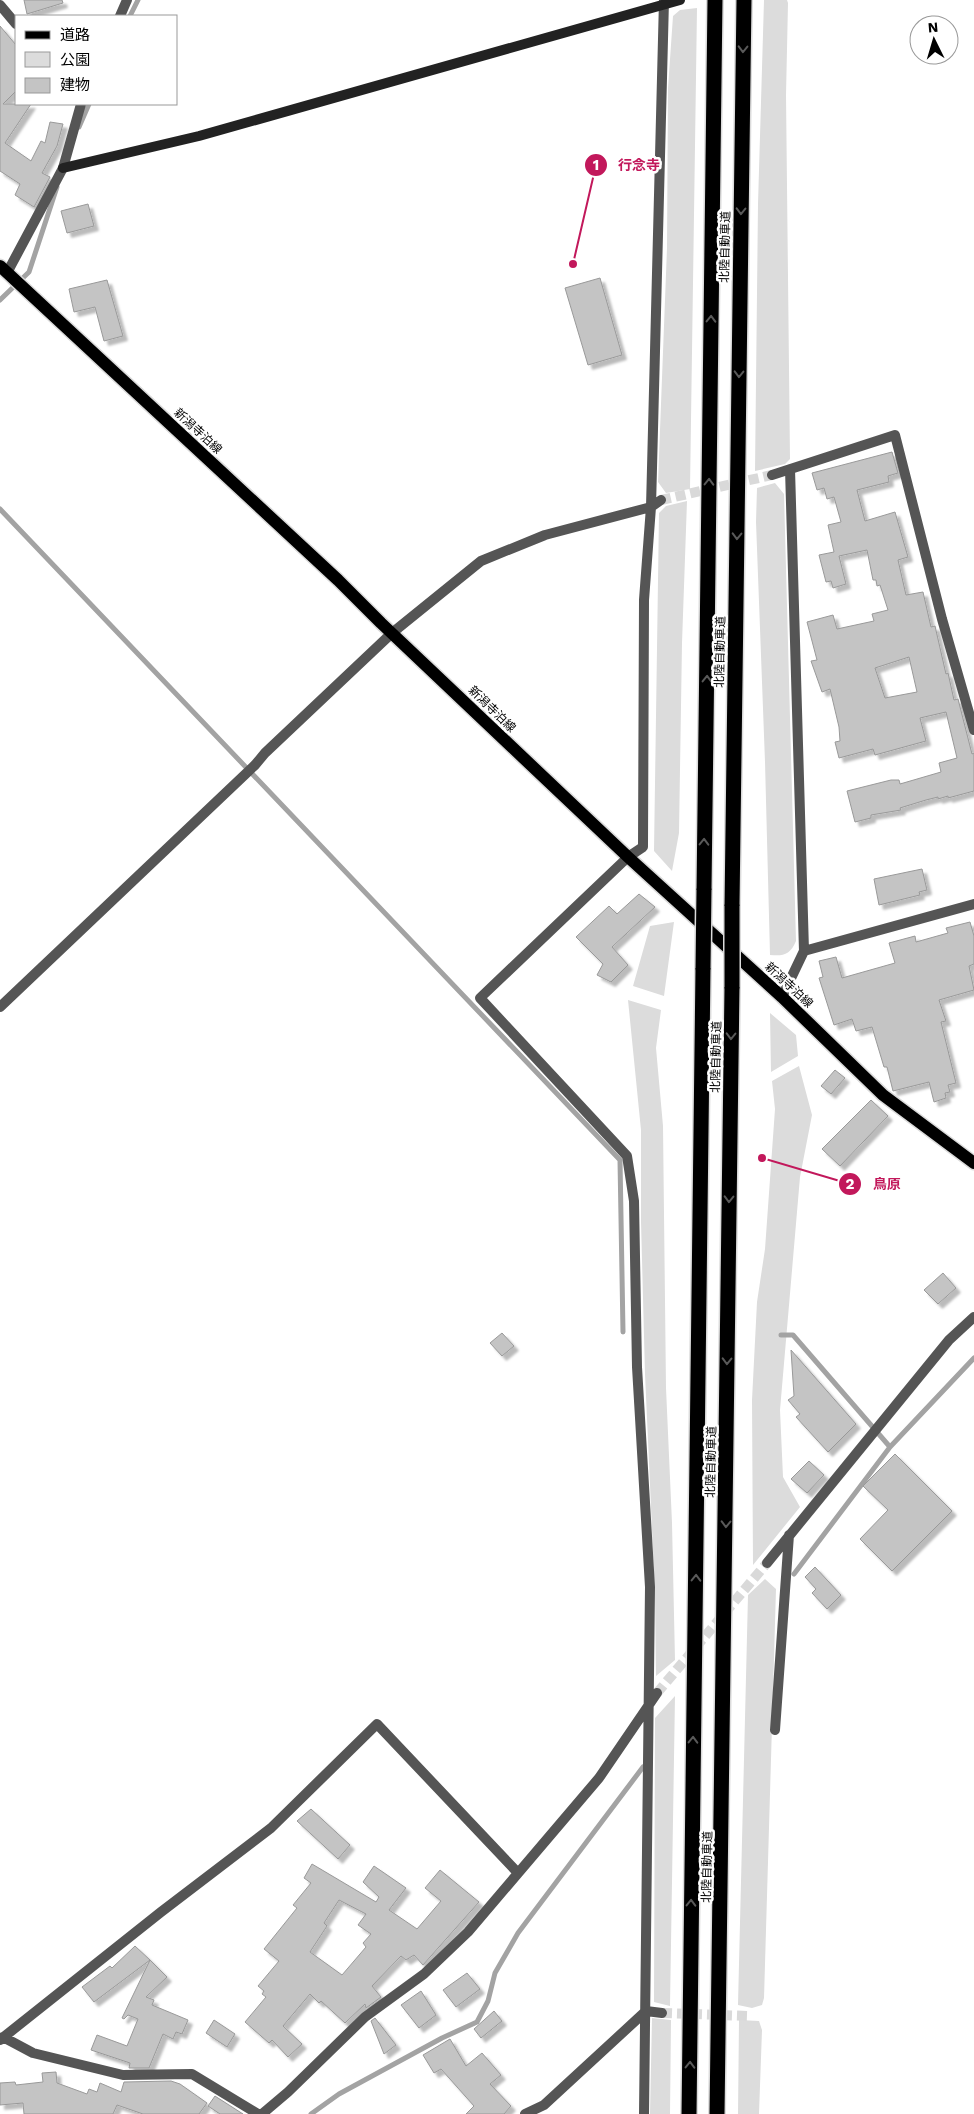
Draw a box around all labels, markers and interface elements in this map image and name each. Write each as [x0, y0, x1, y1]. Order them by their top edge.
legend [15, 15, 178, 105]
north arrow [909, 15, 959, 65]
text: N [927, 19, 939, 35]
text: 道路 [60, 26, 90, 44]
one-way arrow [738, 45, 748, 53]
text: 公園 [60, 51, 90, 69]
text: 建物 [60, 76, 90, 94]
callout: 行念寺 [583, 150, 670, 179]
text: 1 [593, 156, 599, 174]
text: 行念寺 [618, 157, 660, 173]
one-way arrow [736, 208, 746, 215]
street label: 北陸自動車道 [717, 211, 733, 283]
one-way arrow [706, 315, 716, 323]
one-way arrow [734, 370, 744, 378]
street label: 新潟寺泊線 [171, 405, 225, 457]
one-way arrow [704, 477, 714, 485]
one-way arrow [731, 532, 742, 540]
street label: 北陸自動車道 [712, 616, 728, 688]
one-way arrow [701, 675, 712, 683]
street label: 新潟寺泊線 [466, 683, 518, 735]
one-way arrow [699, 837, 709, 845]
street label: 新潟寺泊線 [762, 959, 816, 1011]
street label: 北陸自動車道 [708, 1021, 724, 1093]
one-way arrow [726, 1032, 736, 1040]
callout: 鳥原 [838, 1170, 911, 1199]
text: 2 [846, 1175, 855, 1193]
text: 鳥原 [873, 1176, 901, 1192]
one-way arrow [724, 1195, 734, 1203]
one-way arrow [722, 1358, 732, 1365]
street label: 北陸自動車道 [703, 1426, 719, 1498]
one-way arrow [720, 1520, 731, 1528]
one-way arrow [690, 1574, 701, 1582]
one-way arrow [688, 1736, 698, 1744]
street label: 北陸自動車道 [699, 1831, 715, 1903]
one-way arrow [686, 1899, 697, 1907]
one-way arrow [685, 2061, 695, 2069]

